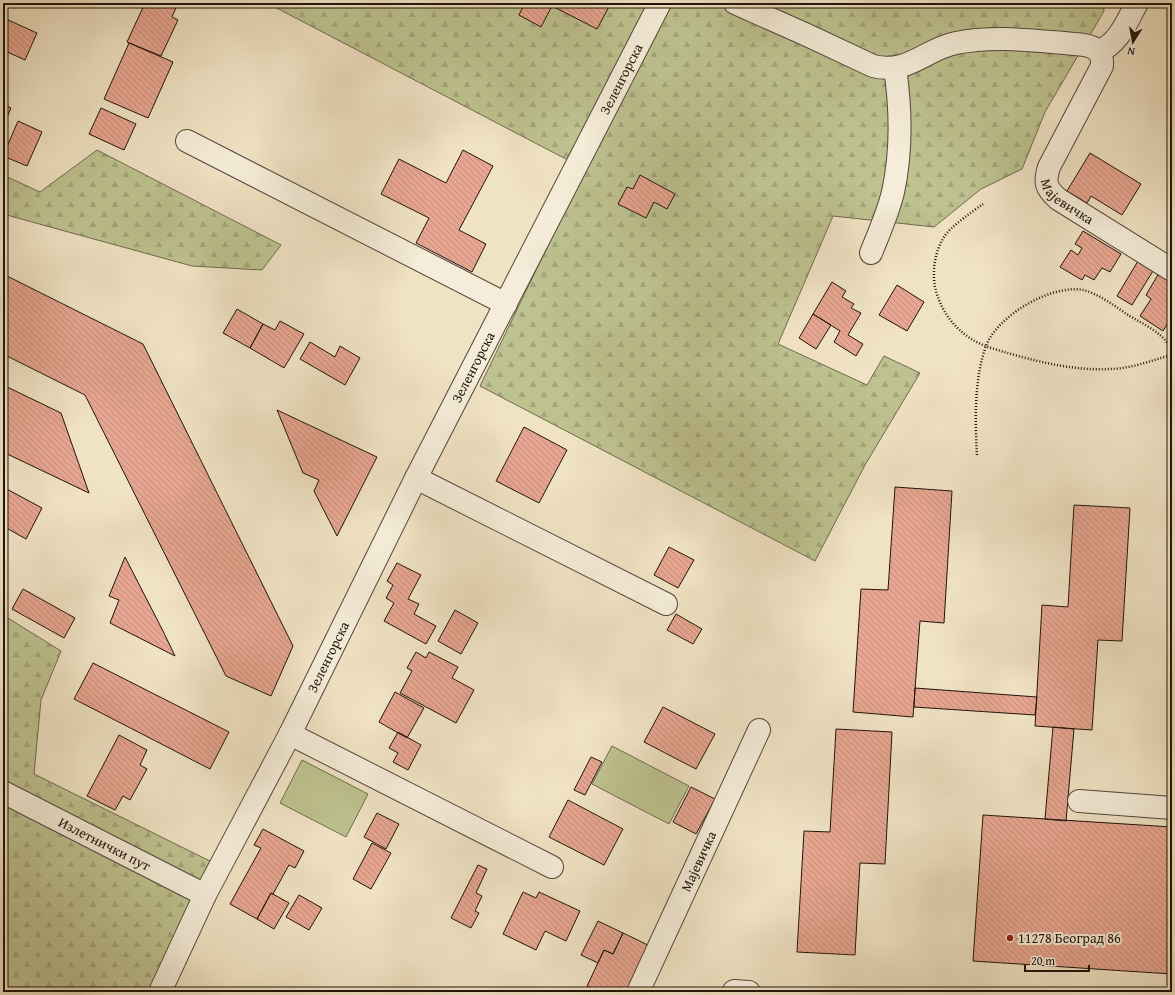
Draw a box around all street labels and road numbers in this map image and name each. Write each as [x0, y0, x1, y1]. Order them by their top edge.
street label: Зеленгорска [595, 40, 648, 118]
street label: Мајевичка [1036, 176, 1098, 229]
street label: Зеленгорска [446, 328, 500, 406]
street label: Зеленгорска [302, 618, 354, 696]
street label: Излетнички пут [55, 812, 154, 876]
street label: Мајевичка [676, 827, 721, 895]

